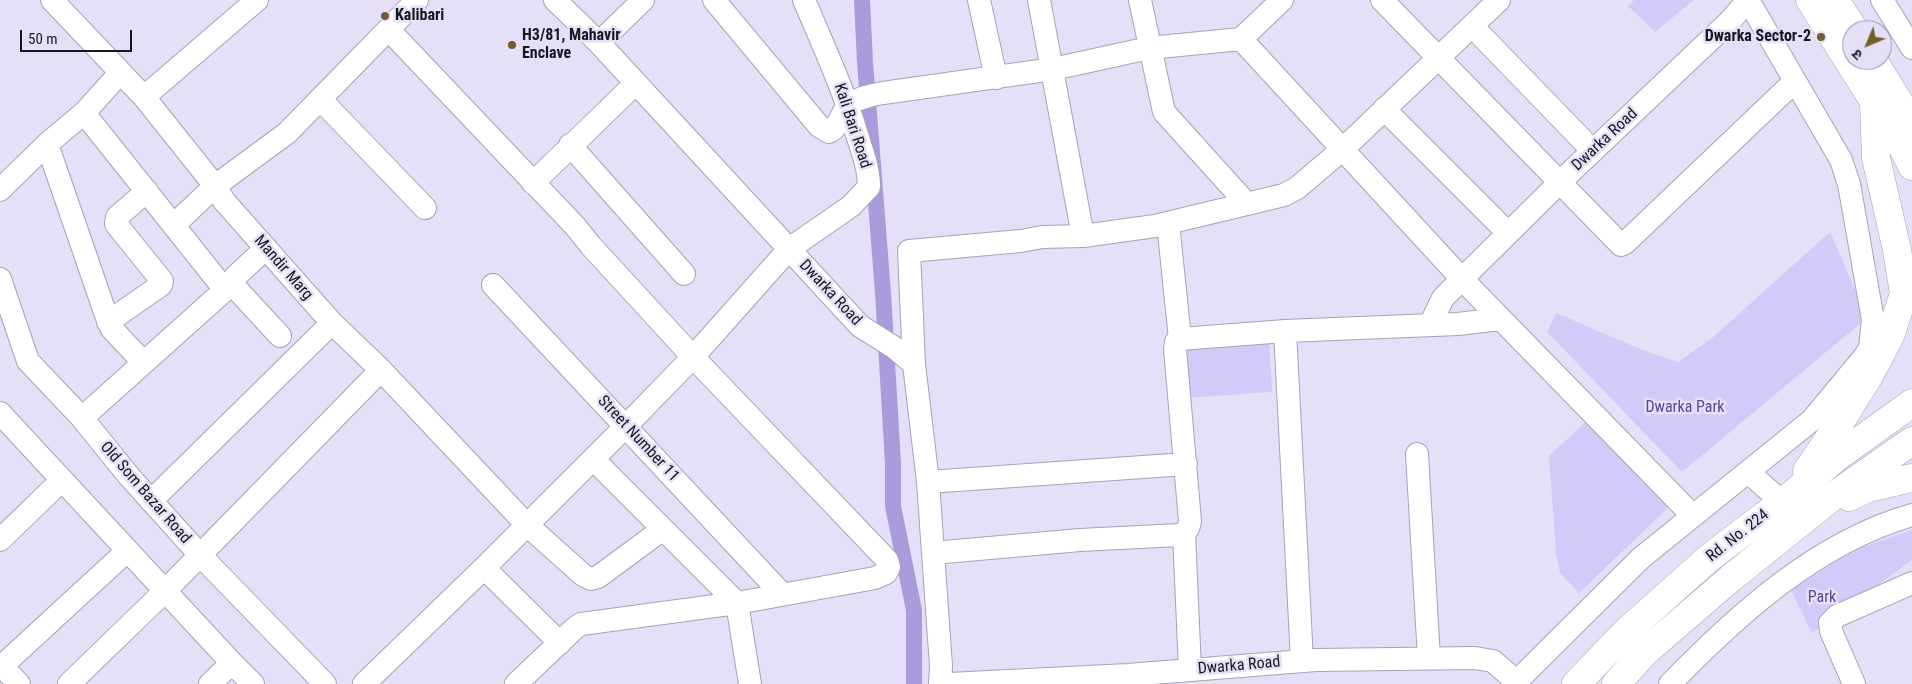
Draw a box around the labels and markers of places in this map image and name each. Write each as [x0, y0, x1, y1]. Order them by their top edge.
place label: Kalibari [395, 6, 444, 26]
marker: Kalibari [379, 10, 391, 22]
place label: H3/81, Mahavir Enclave [522, 26, 620, 64]
place label: Dwarka Sector-2 [1705, 27, 1811, 47]
marker: Dwarka Sector-2 [1815, 31, 1827, 43]
marker: H3/81, Mahavir Enclave [506, 39, 518, 51]

